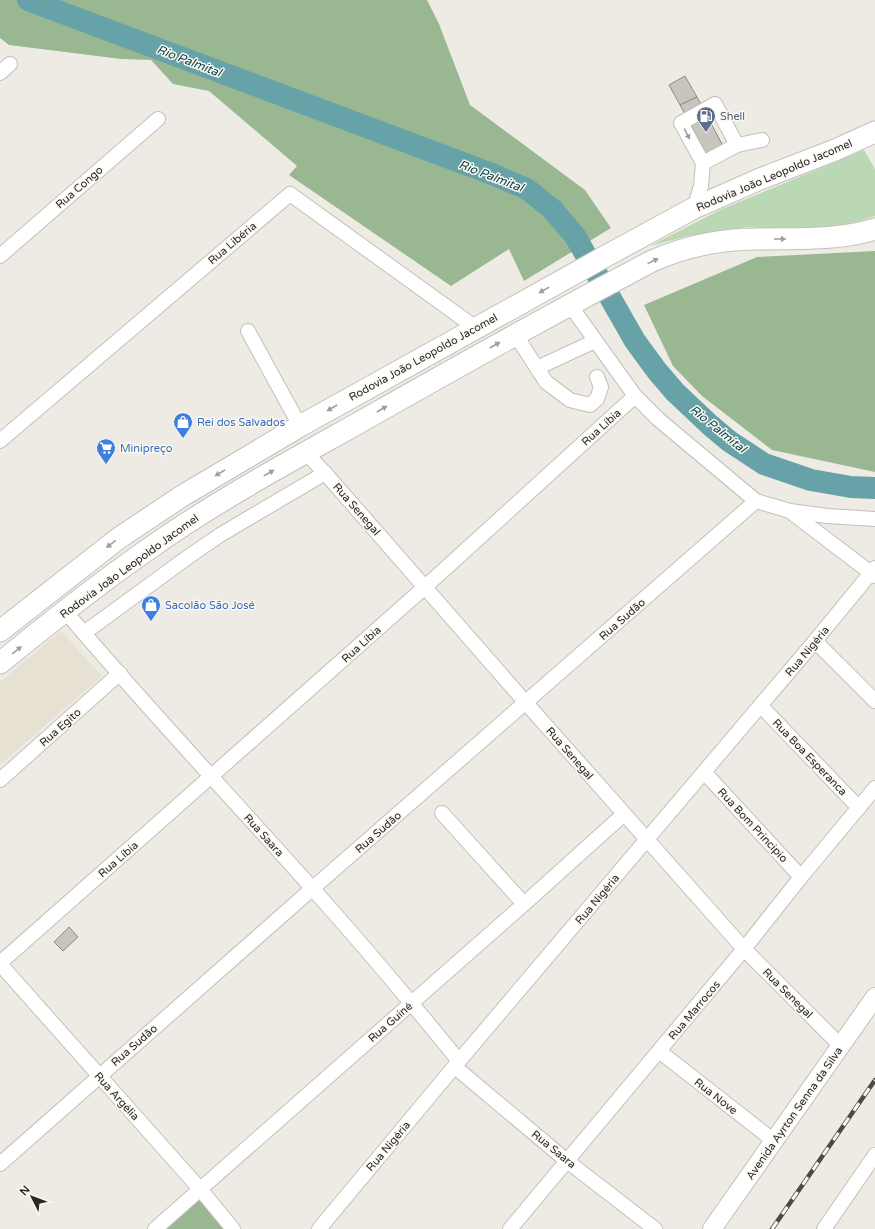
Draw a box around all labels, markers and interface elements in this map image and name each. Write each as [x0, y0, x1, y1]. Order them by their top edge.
water label: Rio Palmital [155, 42, 225, 80]
fuel station icon: Shell [695, 105, 717, 133]
place label: Shell [720, 110, 745, 123]
one-way arrow [684, 128, 690, 140]
street label: Rodovia João Leopoldo Jacomel [694, 137, 854, 214]
water label: Rio Palmital [457, 157, 527, 195]
street label: Rua Congo [53, 163, 106, 211]
street label: Rua Libéria [206, 219, 259, 267]
one-way arrow [774, 236, 787, 242]
one-way arrow [647, 258, 659, 264]
one-way arrow [538, 287, 550, 293]
street label: Rodovia João Leopoldo Jacomel [347, 311, 500, 404]
one-way arrow [489, 342, 501, 349]
water label: Rio Palmital [687, 402, 750, 457]
one-way arrow [326, 404, 338, 411]
one-way arrow [376, 406, 388, 413]
street label: Rua Líbia [579, 406, 624, 448]
shop icon: Rei dos Salvados [172, 411, 194, 439]
place label: Rei dos Salvados [197, 416, 285, 429]
supermarket icon: Minipreço [95, 437, 117, 465]
place label: Minipreço [120, 442, 173, 455]
one-way arrow [214, 470, 226, 477]
one-way arrow [263, 470, 275, 477]
street label: Rua Senegal [330, 480, 383, 538]
street label: Rodovia João Leopoldo Jacomel [57, 512, 201, 621]
one-way arrow [106, 540, 116, 548]
shop icon: Sacolão São José [140, 594, 162, 622]
street label: Rua Sudão [597, 596, 648, 643]
place label: Sacolão São José [165, 599, 255, 612]
street label: Rua Líbia [339, 623, 384, 665]
street label: Rua Nigéria [783, 624, 832, 679]
one-way arrow [11, 645, 22, 654]
street label: Rua Egito [37, 705, 84, 749]
street label: Rua Boa Esperanca [770, 716, 850, 798]
street label: Rua Senegal [543, 724, 596, 782]
street label: Rua Bom Principio [715, 786, 791, 865]
street label: Rua Sudão [353, 809, 404, 856]
street label: Rua Saara [241, 811, 286, 859]
street label: Rua Líbia [96, 839, 141, 880]
street label: Rua Nigéria [573, 872, 622, 927]
street label: Rua Senegal [760, 966, 815, 1021]
street label: Rua Marrocos [666, 978, 723, 1043]
street label: Rua Guiné [366, 1000, 415, 1045]
street label: Rua Sudão [109, 1022, 160, 1069]
street label: Avenida Ayrton Senna da Silva [743, 1044, 845, 1182]
street label: Rua Argélia [92, 1069, 142, 1123]
street label: Rua Nove [692, 1076, 740, 1117]
street label: Rua Nigéria [364, 1119, 413, 1174]
street label: Rua Saara [529, 1128, 578, 1171]
north arrow [12, 1177, 52, 1217]
text: N [17, 1183, 33, 1198]

